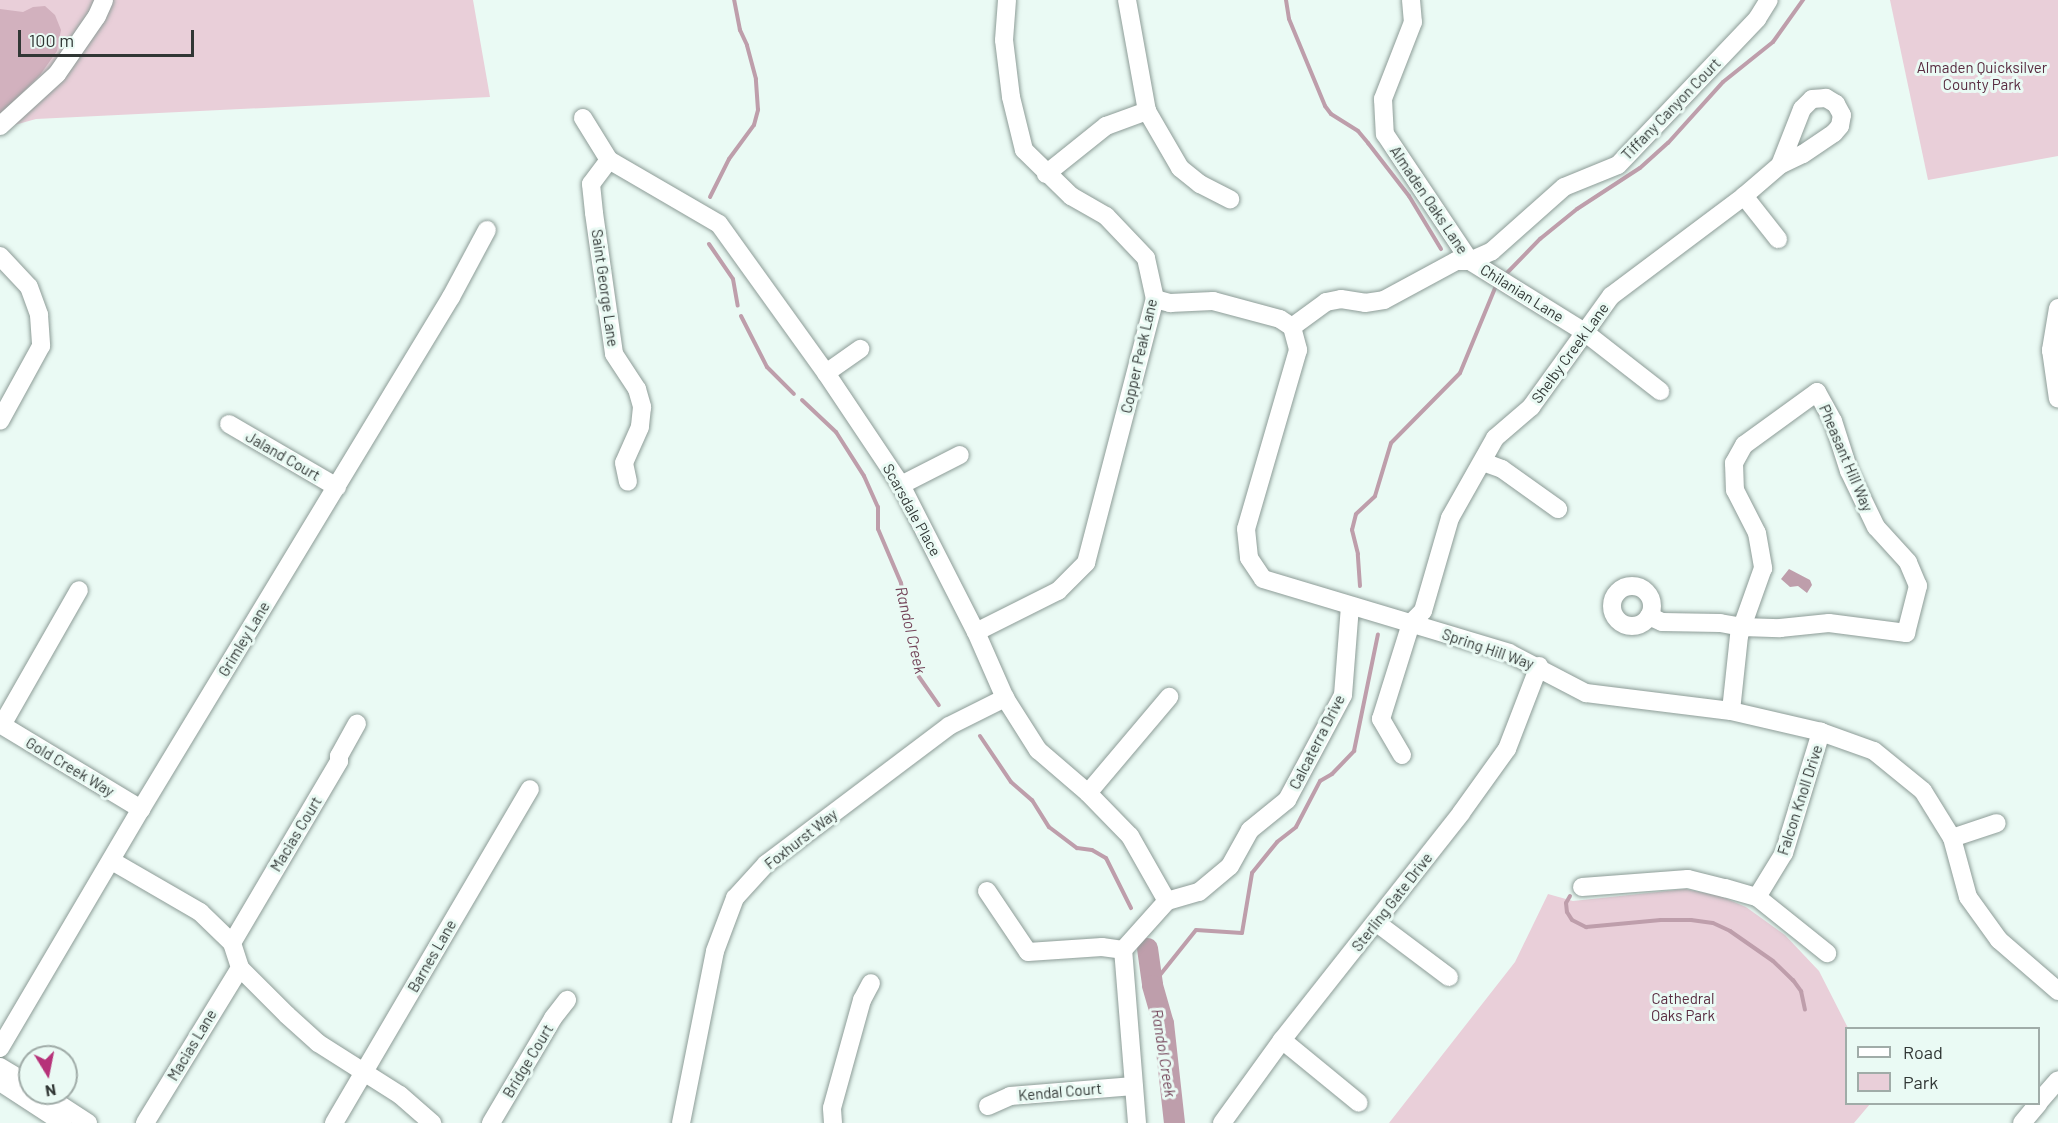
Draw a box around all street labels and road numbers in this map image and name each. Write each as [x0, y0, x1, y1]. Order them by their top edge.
street label: Tiffany Canyon Court [1618, 54, 1724, 164]
street label: Almaden Oaks Lane [1386, 142, 1472, 258]
street label: Saint George Lane [588, 228, 622, 348]
street label: Chilanian Lane [1477, 260, 1567, 326]
street label: Copper Peak Lane [1117, 297, 1161, 415]
street label: Shelby Creek Lane [1528, 299, 1612, 407]
street label: Pheasant Hill Way [1815, 402, 1877, 514]
street label: Jaland Court [243, 427, 323, 485]
street label: Scarsdale Place [879, 461, 945, 559]
street label: Grimley Lane [215, 598, 273, 680]
street label: Spring Hill Way [1440, 625, 1536, 673]
street label: Calcaterra Drive [1285, 692, 1349, 792]
street label: Gold Creek Way [23, 734, 117, 800]
street label: Falcon Knoll Drive [1774, 743, 1826, 857]
street label: Macias Court [267, 793, 325, 875]
street label: Foxhurst Way [761, 805, 841, 873]
street label: Sterling Gate Drive [1348, 849, 1436, 955]
street label: Barnes Lane [404, 917, 460, 995]
street label: Macias Lane [164, 1006, 220, 1084]
street label: Bridge Court [499, 1021, 557, 1101]
street label: Kendal Court [1018, 1079, 1102, 1105]

